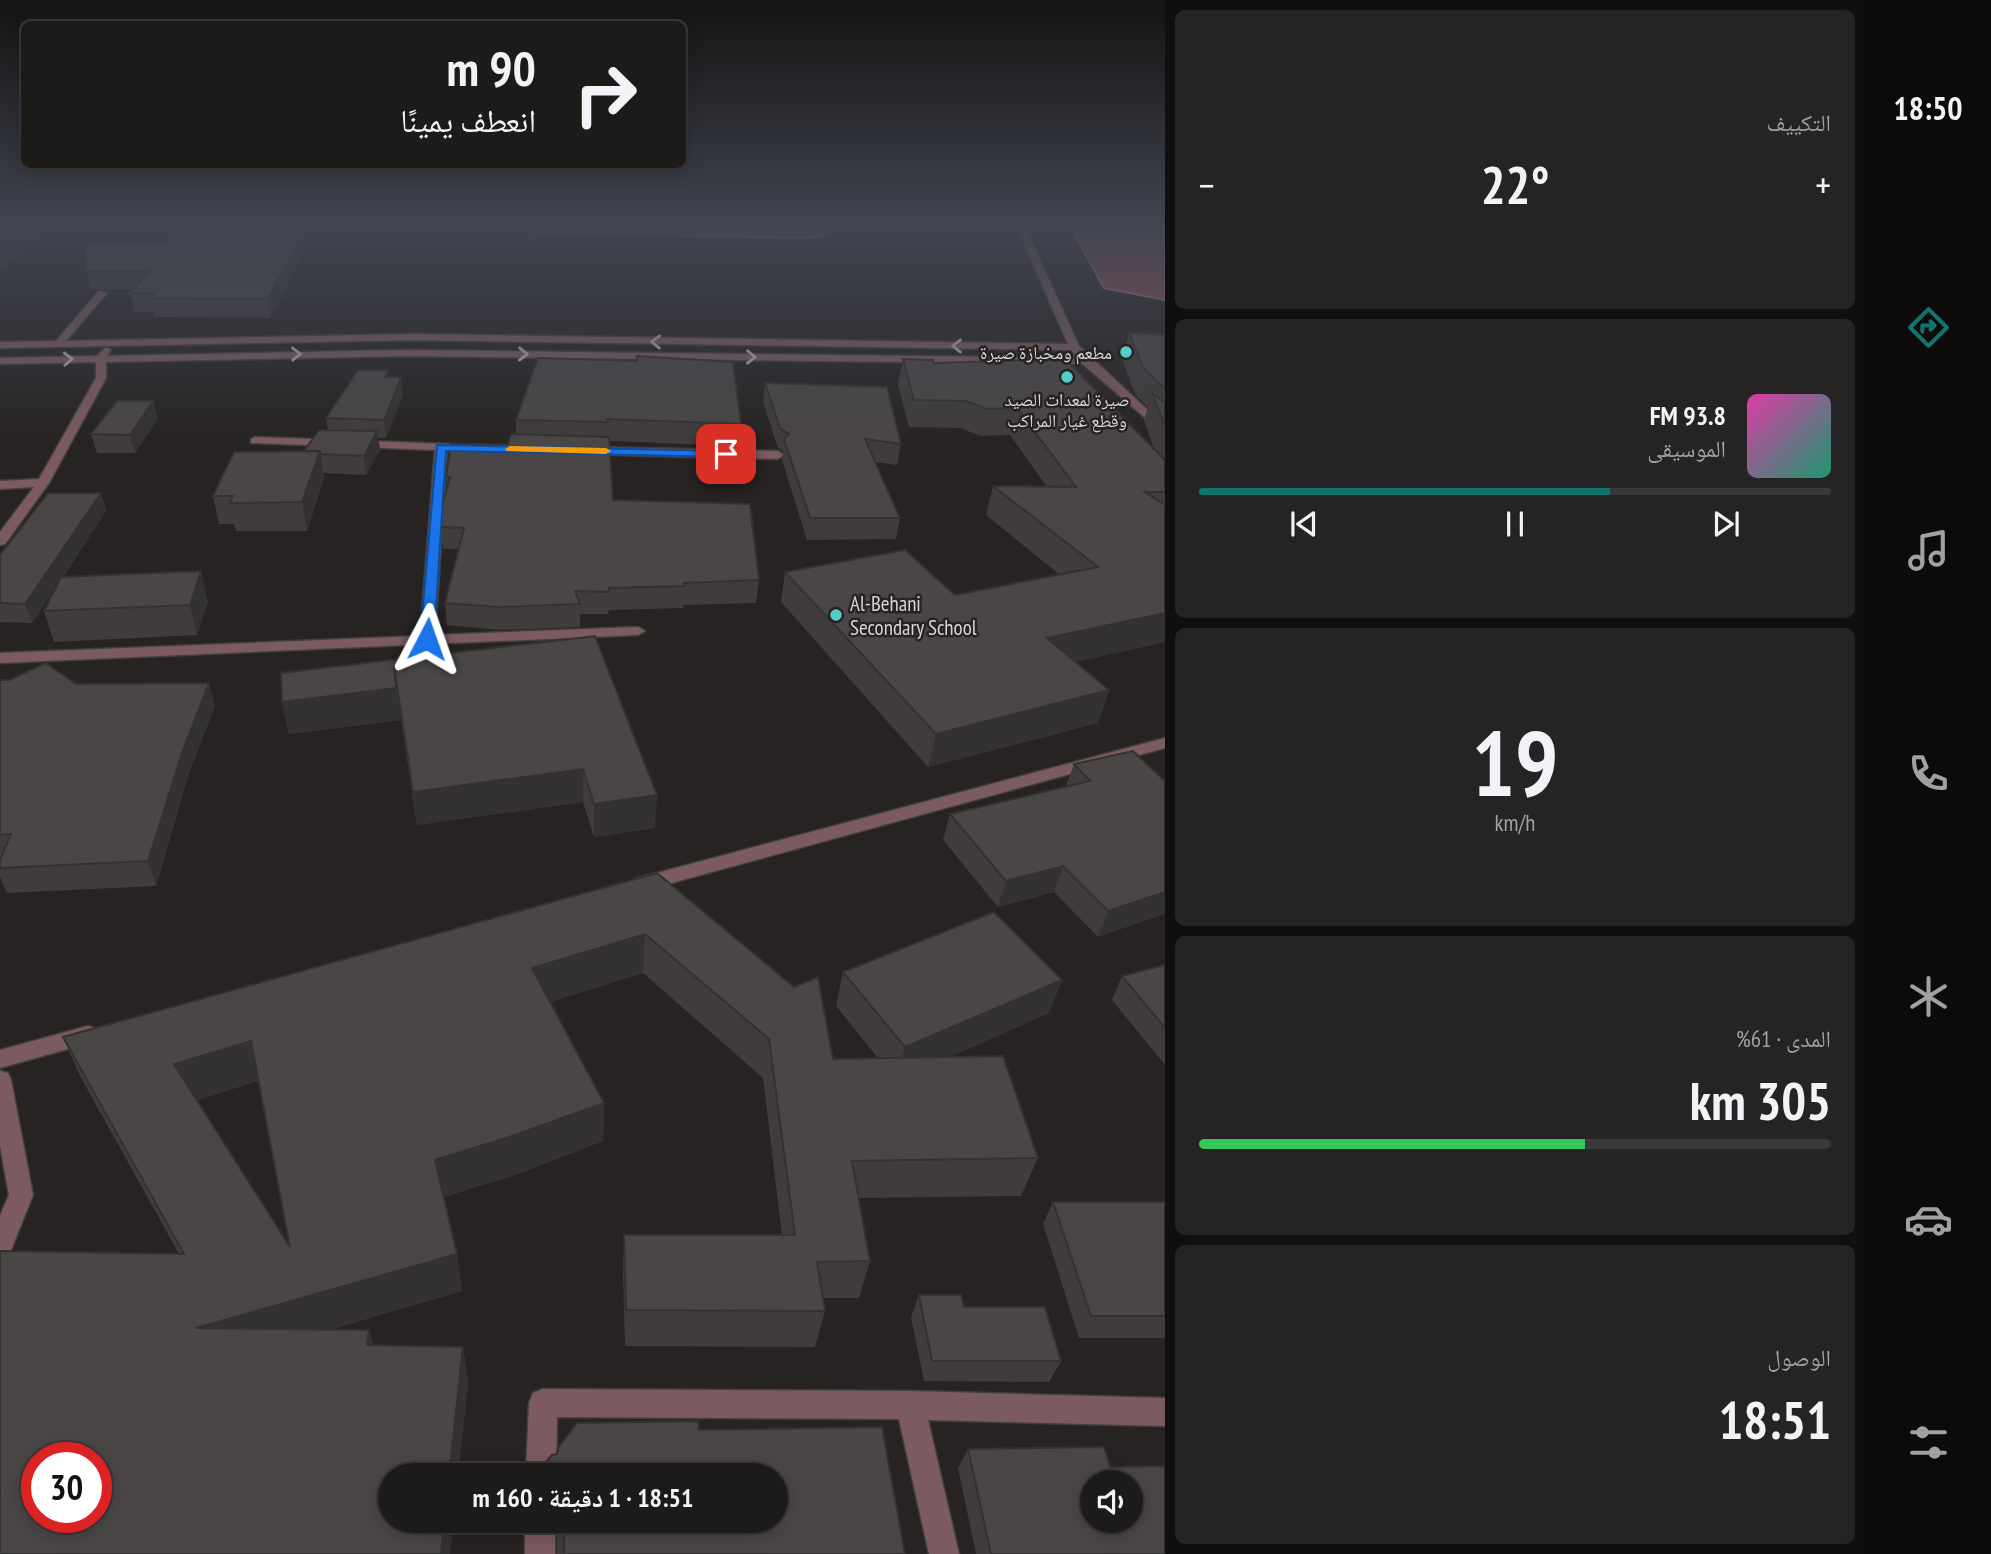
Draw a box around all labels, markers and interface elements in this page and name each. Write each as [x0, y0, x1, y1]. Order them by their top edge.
text: 90 m [447, 36, 536, 100]
icon: right [560, 49, 651, 140]
text: 18:50 [1893, 87, 1963, 129]
text: انعطف يمينًا [400, 99, 536, 141]
text: التكييف [1766, 108, 1831, 137]
text: 22° [1481, 151, 1549, 218]
text: − [1199, 160, 1215, 209]
text: + [1815, 160, 1831, 209]
icon: directions [1904, 303, 1953, 352]
one-way arrow [650, 334, 661, 350]
one-way arrow [951, 338, 962, 354]
place label: مطعم ومخبازة صيرة [980, 341, 1112, 365]
marker: مطعم ومخبازة صيرة [1118, 344, 1134, 360]
one-way arrow [518, 346, 529, 362]
one-way arrow [290, 347, 301, 362]
one-way arrow [745, 349, 756, 364]
one-way arrow [63, 351, 74, 366]
marker: صيرة لمعدات الصيد وقطع غيار المراكب [1059, 369, 1075, 385]
place label: صيرة لمعدات الصيد وقطع غيار المراكب [1004, 388, 1130, 433]
text: 93.8 FM [1650, 399, 1726, 432]
pin [696, 424, 756, 484]
text: الموسيقى [1647, 434, 1726, 463]
icon: arrive [707, 435, 745, 473]
icon: previous [1285, 505, 1323, 543]
icon: pause [1496, 505, 1534, 543]
icon: next [1707, 505, 1745, 543]
icon: music [1904, 526, 1953, 575]
place label: Al-Behani Secondary School [850, 590, 977, 641]
position arrow [390, 602, 464, 676]
marker: Al-Behani Secondary School [828, 607, 844, 623]
text: 19 [1472, 703, 1559, 821]
icon: phone [1904, 749, 1953, 798]
text: km/h [1495, 808, 1535, 837]
icon: climate [1904, 972, 1953, 1021]
text: المدى · 61% [1736, 1024, 1831, 1053]
text: 305 km [1690, 1067, 1831, 1134]
icon: car [1904, 1195, 1953, 1244]
text: الوصول [1767, 1343, 1831, 1372]
text: 18:51 [1719, 1386, 1831, 1453]
icon: filters [1904, 1418, 1953, 1467]
speed limit sign: 30 [21, 1442, 112, 1533]
map controls [1080, 1470, 1143, 1533]
button: sound [1080, 1470, 1143, 1533]
text: 18:51 · 1 دقيقة · 160 m [473, 1481, 693, 1514]

